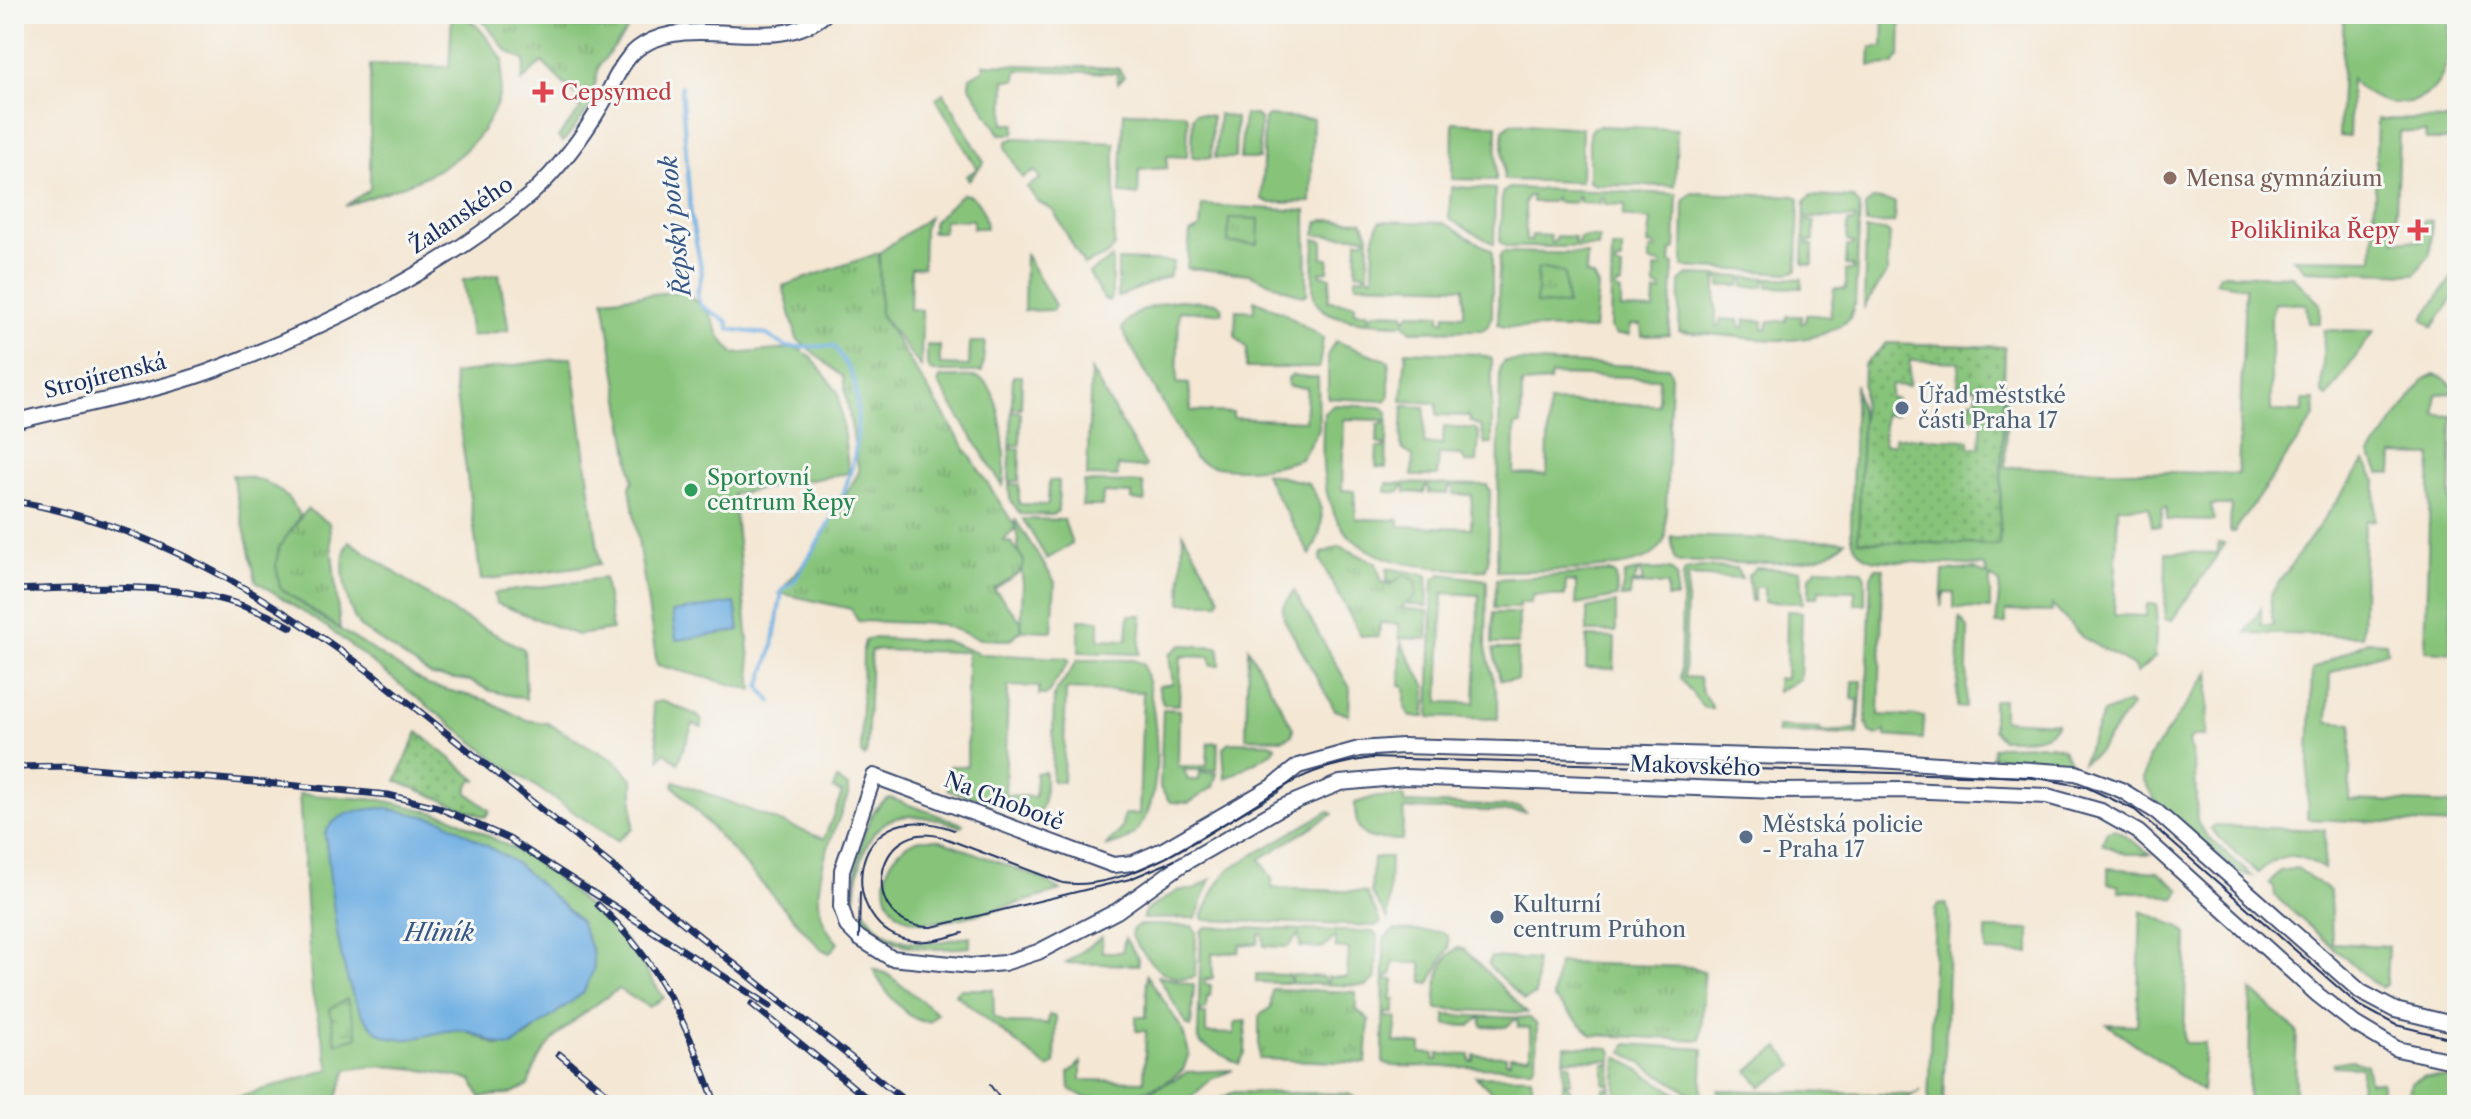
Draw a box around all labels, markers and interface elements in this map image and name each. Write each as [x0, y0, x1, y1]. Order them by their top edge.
place label: Cepsymed [561, 79, 672, 106]
marker: Cepsymed [532, 81, 554, 103]
water label: Řepský potok [653, 154, 697, 300]
place label: Mensa gymnázium [2186, 165, 2383, 192]
marker: Mensa gymnázium [2161, 169, 2179, 187]
street label: Žalanského [403, 170, 518, 260]
place label: Poliklinika Řepy [2230, 216, 2401, 244]
marker: Poliklinika Řepy [2407, 219, 2429, 241]
street label: Strojírenská [41, 348, 169, 404]
place label: Úřad měststké části Praha 17 [1918, 381, 2066, 434]
marker: Úřad měststké části Praha 17 [1893, 399, 1911, 417]
place label: Sportovní centrum Řepy [707, 464, 856, 516]
marker: Sportovní centrum Řepy [682, 481, 700, 499]
street label: Makovského [1629, 750, 1761, 782]
street label: Na Chobotě [940, 766, 1068, 836]
place label: Městská policie - Praha 17 [1762, 811, 1923, 863]
marker: Městská policie - Praha 17 [1737, 828, 1755, 846]
place label: Kulturní centrum Průhon [1513, 891, 1686, 943]
marker: Kulturní centrum Průhon [1488, 908, 1506, 926]
water label: Hliník [402, 918, 475, 947]

